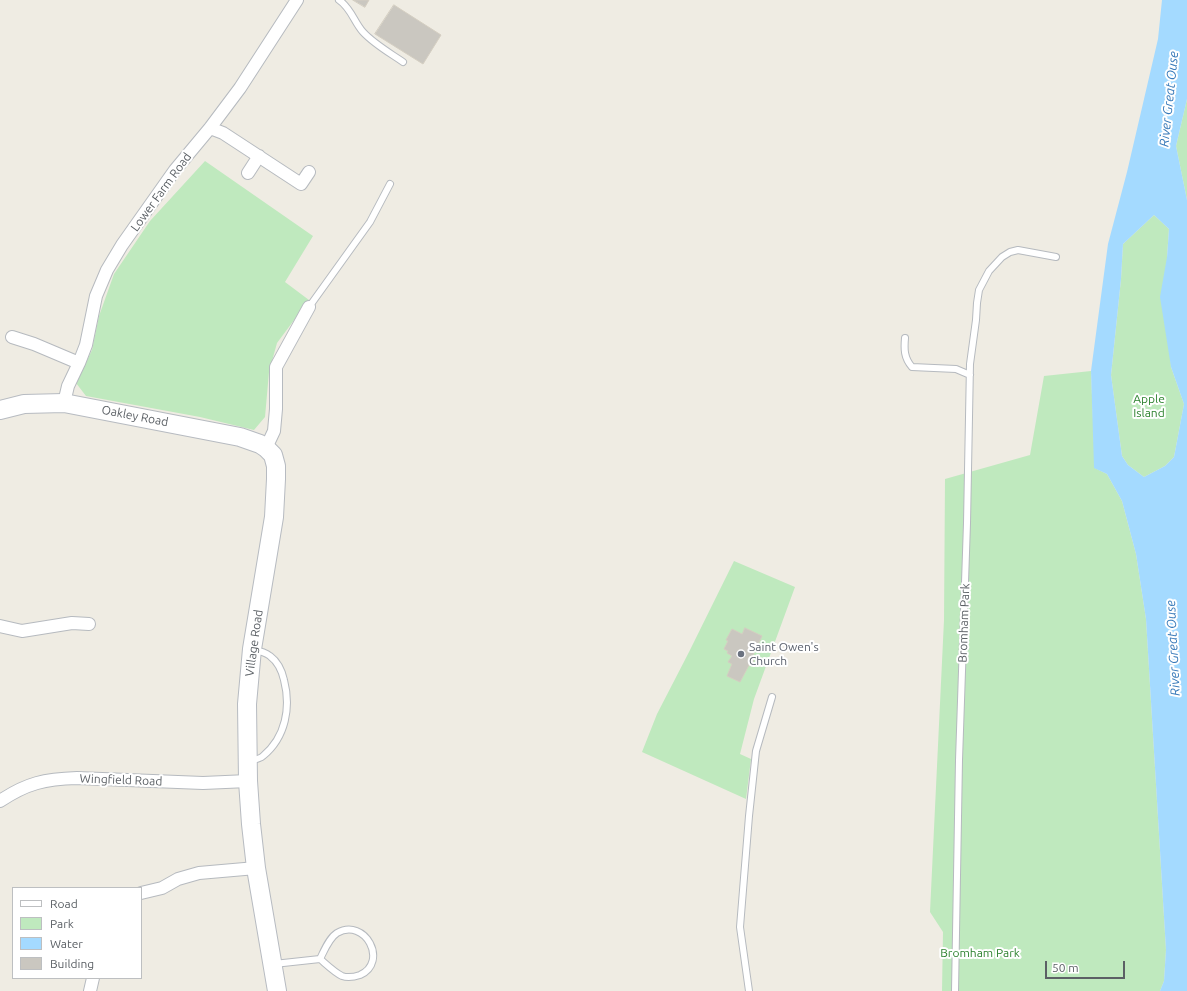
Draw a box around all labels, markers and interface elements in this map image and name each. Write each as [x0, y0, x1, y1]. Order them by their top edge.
water label: River Great Ouse [1156, 50, 1182, 148]
street label: Lower Farm Road [128, 150, 194, 234]
park label: Apple Island [1133, 392, 1165, 420]
street label: Oakley Road [100, 402, 170, 430]
street label: Bromham Park [955, 583, 973, 663]
water label: River Great Ouse [1163, 600, 1183, 696]
street label: Village Road [242, 609, 266, 677]
place label: Saint Owen's Church [749, 640, 819, 668]
marker: Saint Owen's Church [736, 649, 746, 659]
street label: Wingfield Road [79, 771, 163, 789]
legend [12, 887, 142, 979]
text: Road [50, 897, 78, 910]
text: Park [50, 917, 74, 930]
text: Water [50, 937, 83, 950]
park label: Bromham Park [940, 946, 1020, 960]
scale bar [1047, 953, 1127, 979]
text: Building [50, 957, 94, 970]
text: 50 m [1052, 961, 1079, 974]

